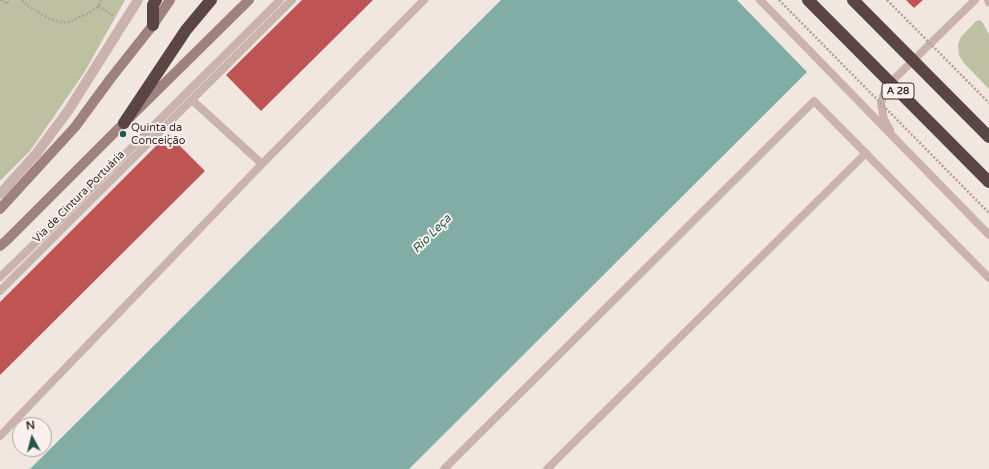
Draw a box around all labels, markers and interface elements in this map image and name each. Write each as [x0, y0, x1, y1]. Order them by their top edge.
road number: A 28 [882, 83, 914, 99]
place label: Quinta da Conceição [131, 121, 185, 147]
marker: Quinta da Conceição [118, 129, 128, 139]
street label: Via de Cintura Portuária [30, 148, 128, 246]
water label: Rio Leça [410, 212, 454, 256]
north arrow [12, 417, 52, 457]
text: N [25, 419, 36, 433]

